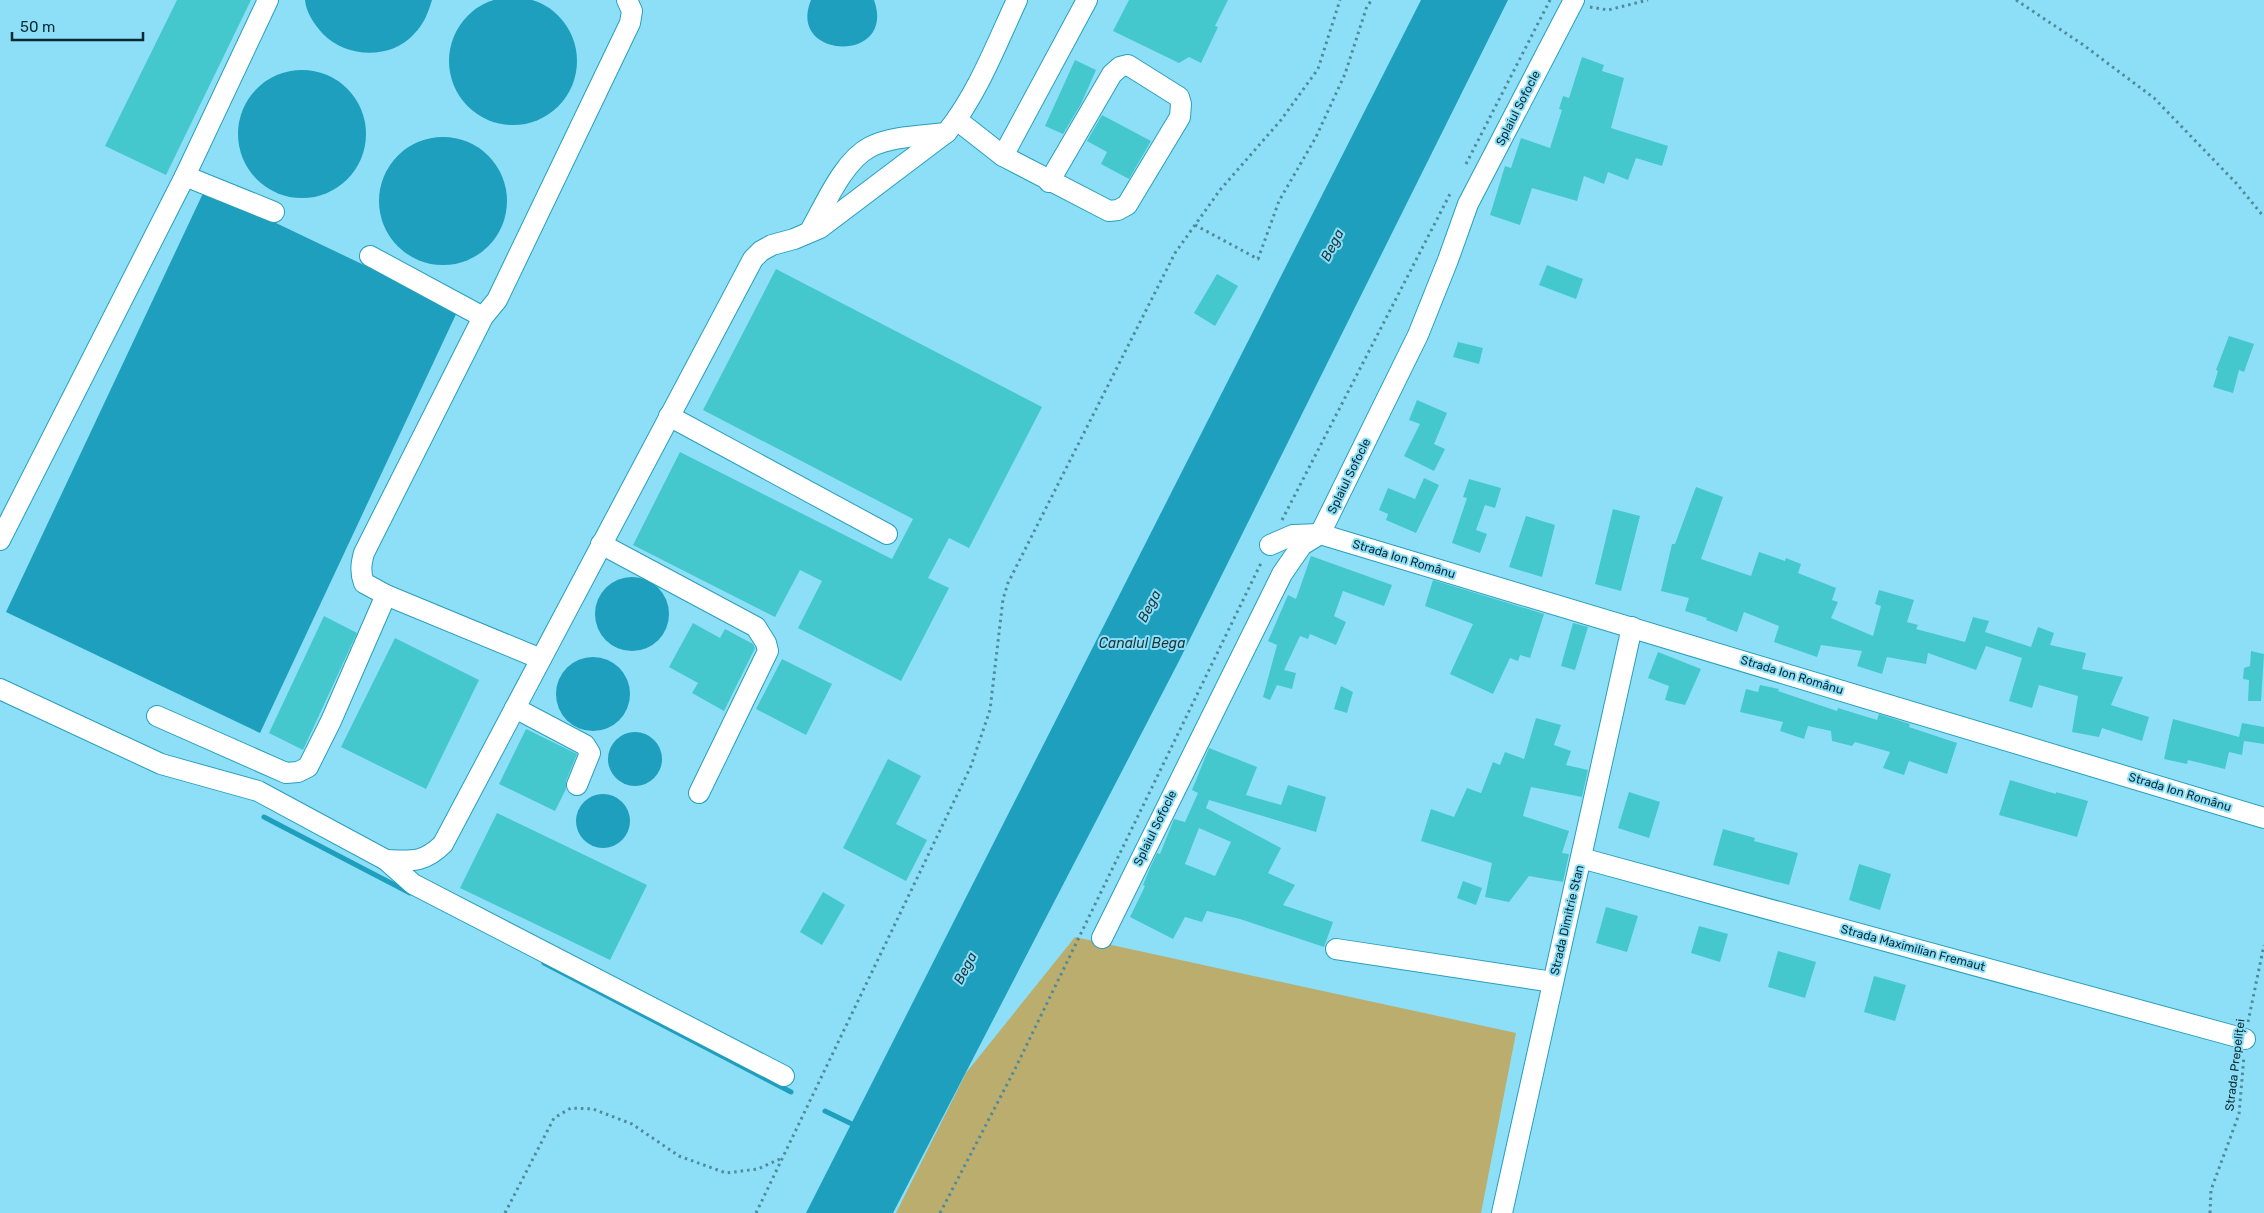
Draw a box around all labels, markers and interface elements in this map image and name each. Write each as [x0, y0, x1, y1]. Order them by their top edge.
scale bar [12, 10, 144, 42]
text: 50 m [20, 18, 55, 36]
street label: Splaiul Sofocle [1493, 68, 1543, 148]
water label: Bega [1317, 226, 1348, 264]
street label: Splaiul Sofocle [1325, 436, 1373, 516]
street label: Strada Ion Românu [1351, 537, 1457, 581]
water label: Bega [1134, 587, 1165, 625]
water label: Canalul Bega [1099, 635, 1185, 652]
street label: Strada Ion Românu [1739, 653, 1845, 697]
street label: Strada Ion Românu [2127, 770, 2233, 814]
street label: Splaiul Sofocle [1131, 788, 1179, 868]
street label: Strada Dimitrie Stan [1548, 864, 1586, 976]
street label: Strada Maximilian Fremaut [1839, 922, 1987, 974]
water label: Bega [950, 949, 981, 987]
street label: Strada Prepeliței [2222, 1018, 2248, 1112]

